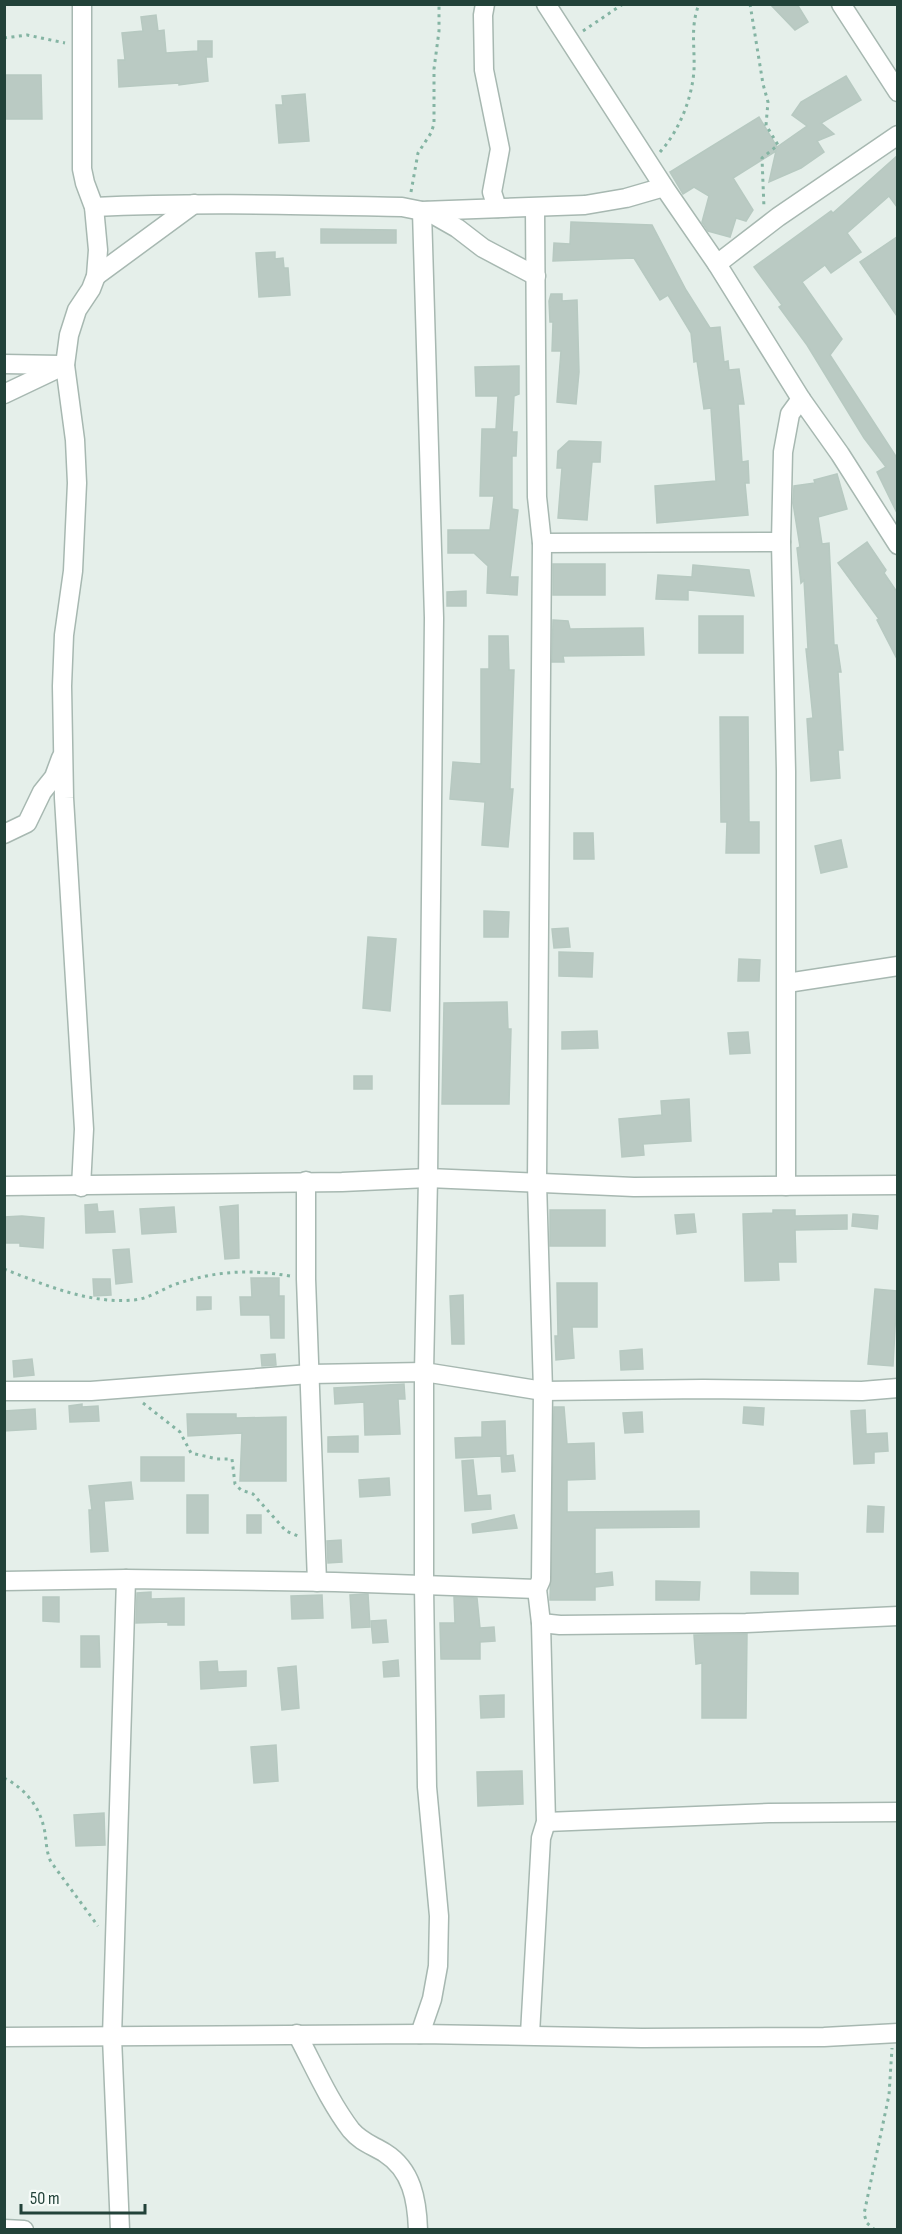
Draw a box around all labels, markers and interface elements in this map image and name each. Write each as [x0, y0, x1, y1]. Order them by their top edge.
scale bar [21, 2177, 146, 2215]
text: 50 m [30, 2188, 60, 2209]

